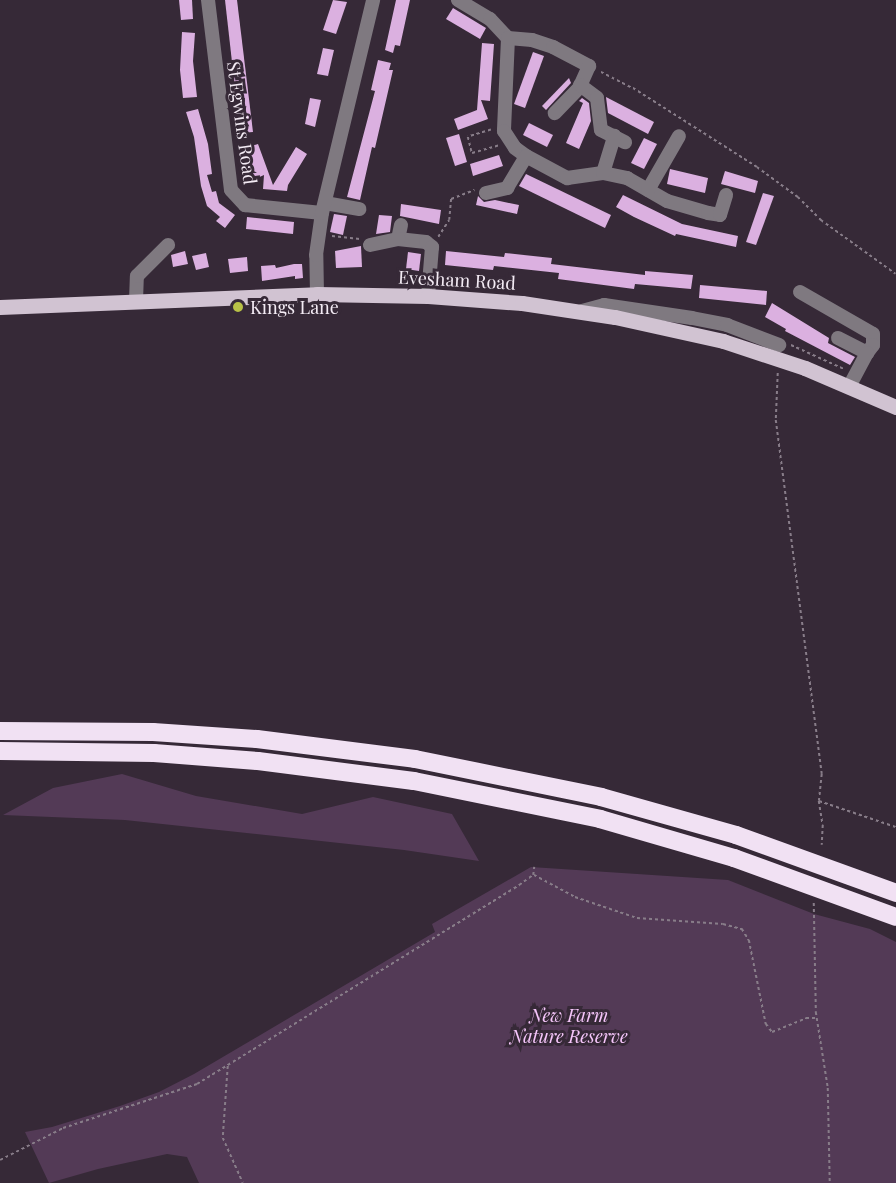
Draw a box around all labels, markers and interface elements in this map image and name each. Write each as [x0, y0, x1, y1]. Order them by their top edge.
street label: St Egwins Road [223, 60, 261, 186]
street label: Evesham Road [398, 266, 516, 294]
place label: Kings Lane [250, 296, 339, 318]
marker: Kings Lane [231, 300, 245, 314]
park label: New Farm Nature Reserve [510, 1005, 628, 1048]

